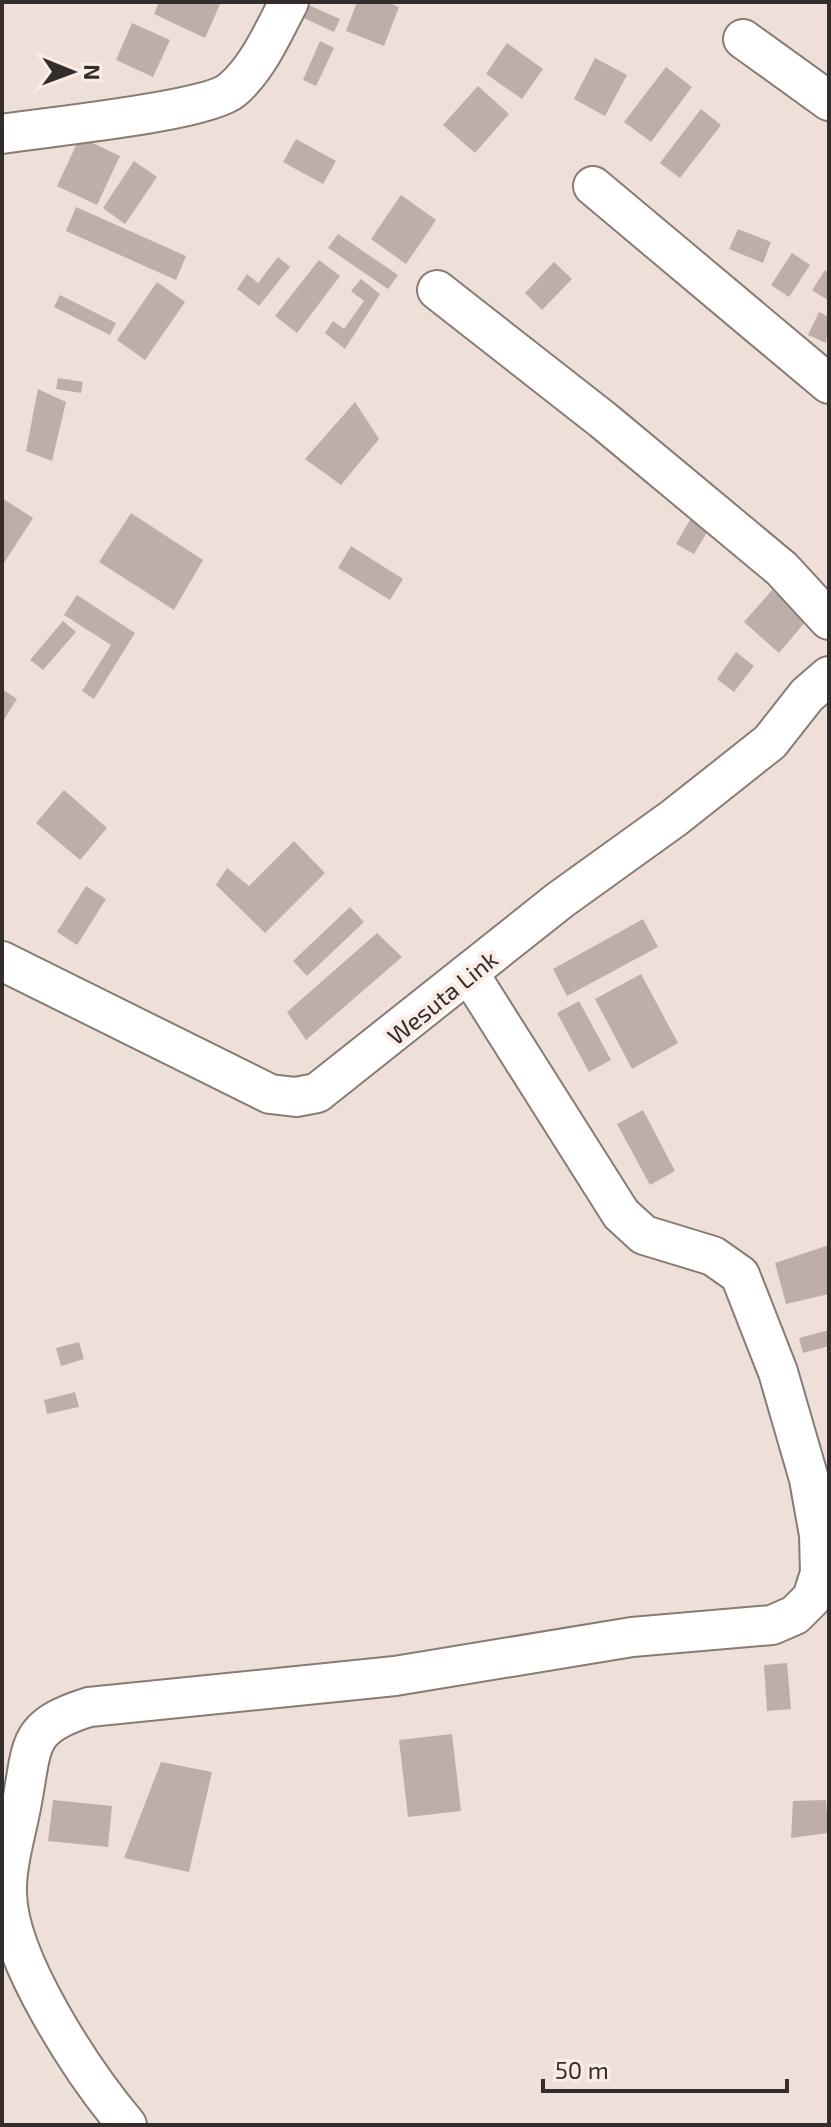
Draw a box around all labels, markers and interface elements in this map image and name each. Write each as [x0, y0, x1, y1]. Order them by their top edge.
north arrow [32, 32, 112, 112]
text: N [80, 64, 106, 81]
street label: Wesuta Link [381, 944, 503, 1050]
scale bar [543, 2043, 787, 2093]
text: 50 m [555, 2055, 609, 2084]

